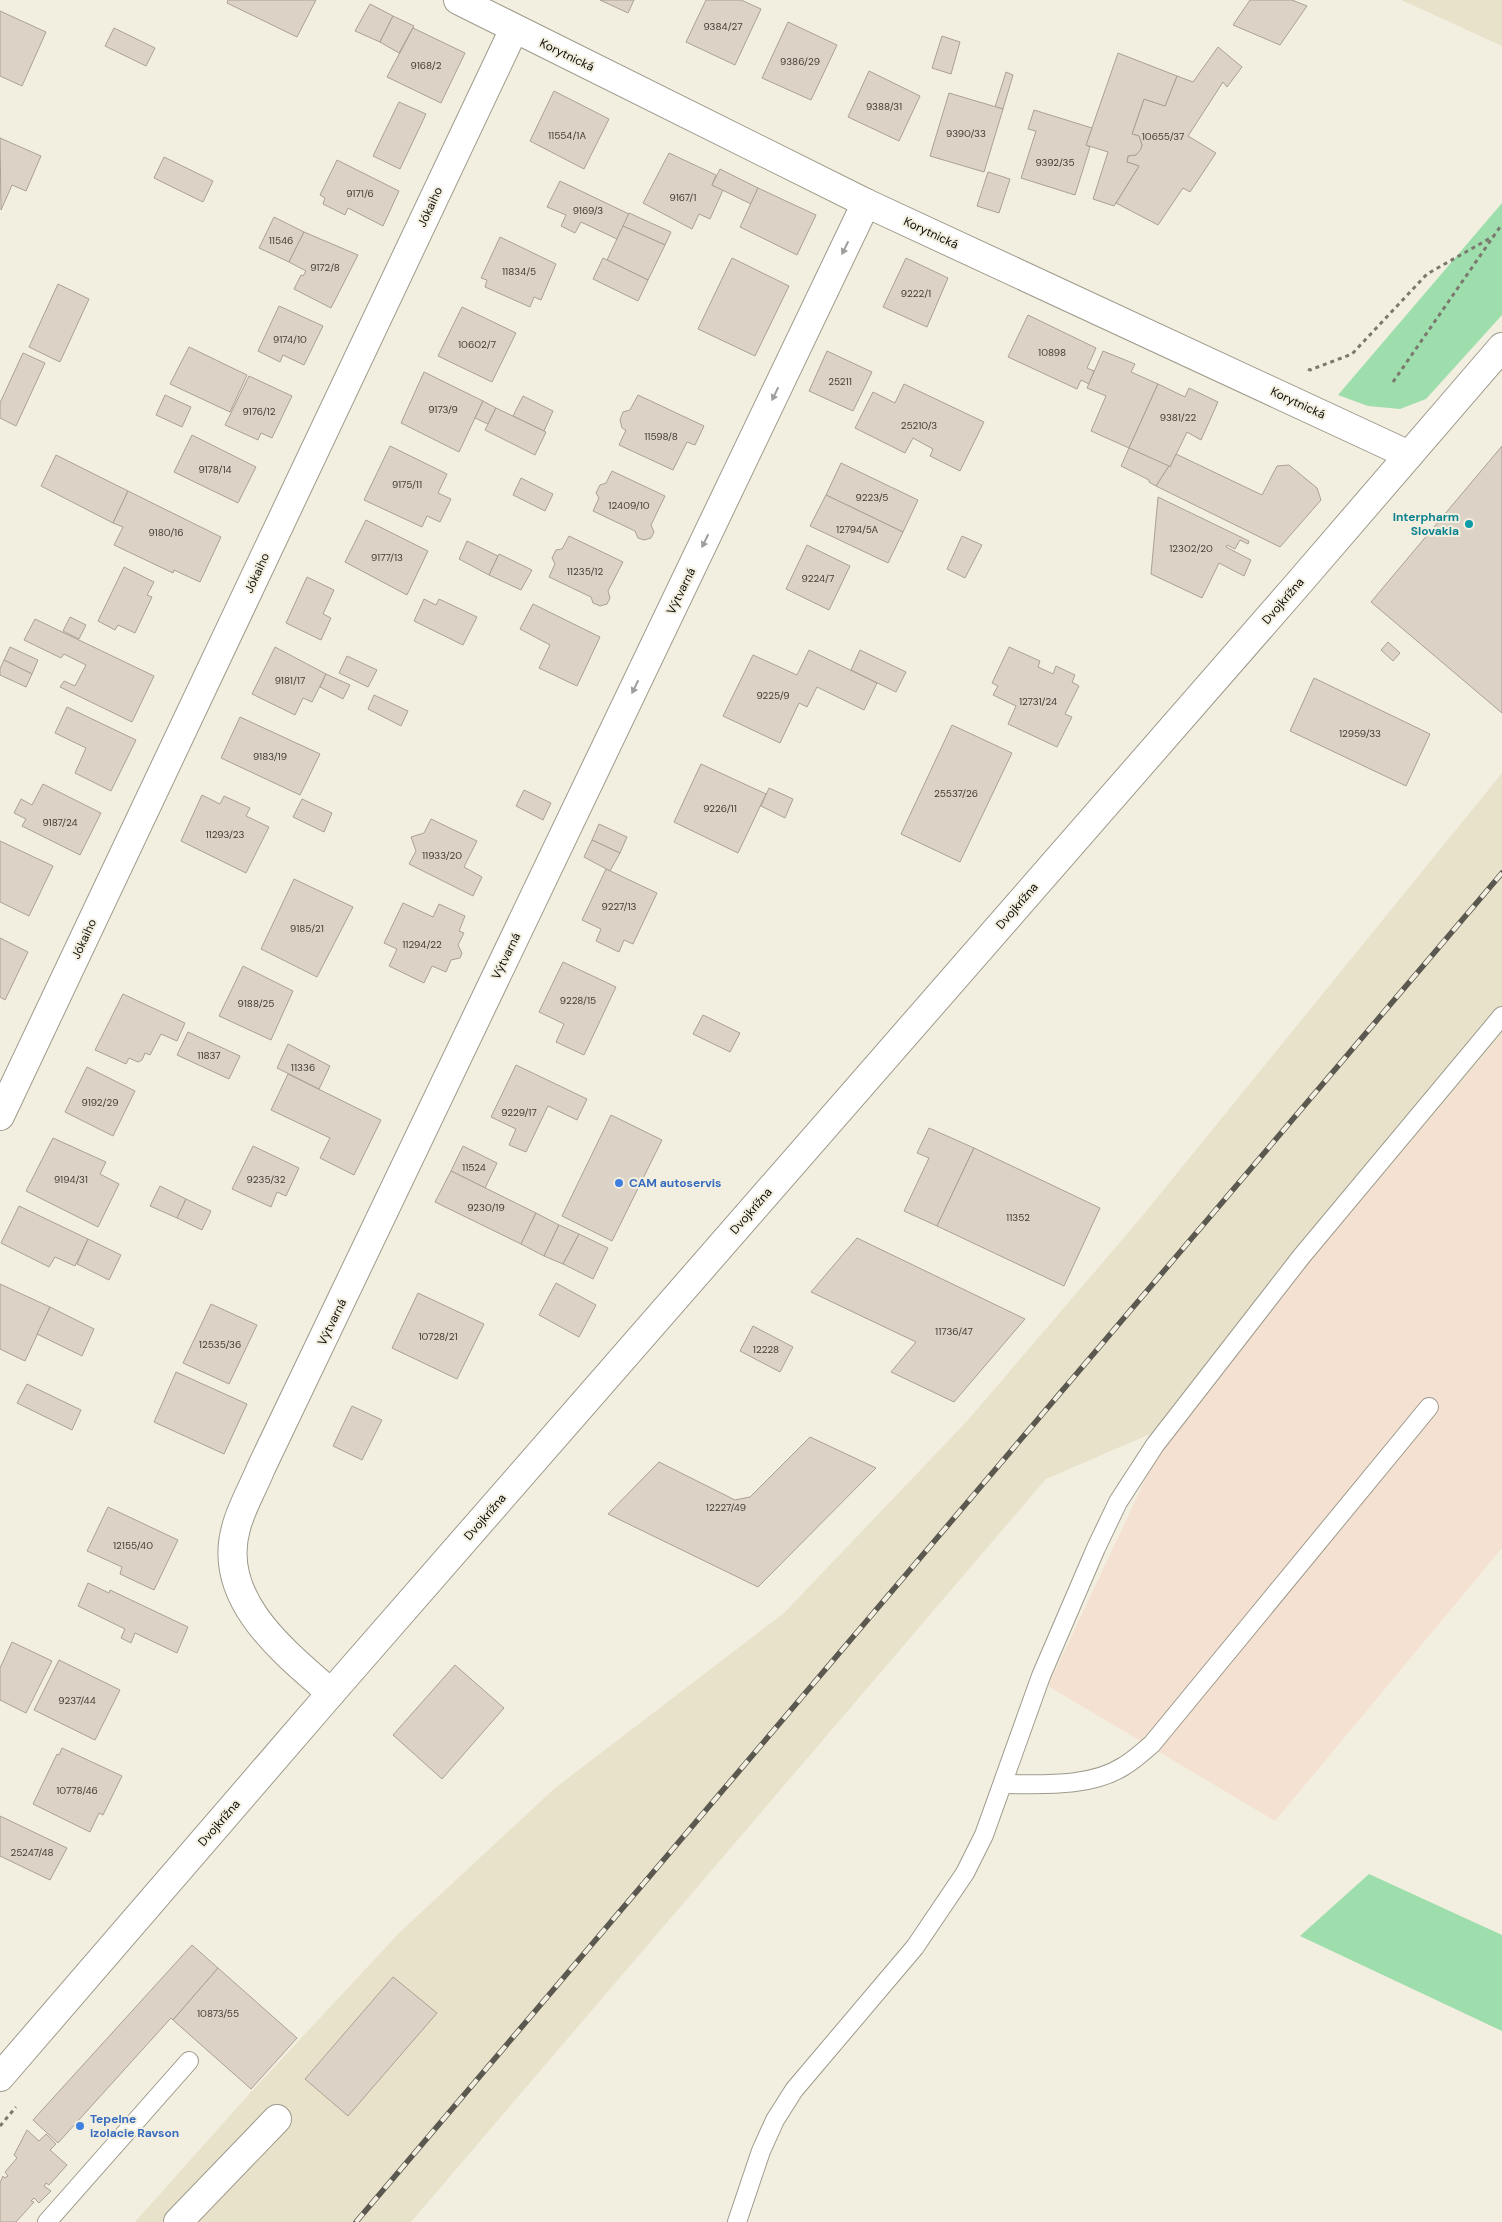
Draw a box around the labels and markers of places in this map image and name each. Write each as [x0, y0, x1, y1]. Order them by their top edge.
place label: Interpharm Slovakia [1393, 509, 1459, 539]
marker: Interpharm Slovakia [1463, 518, 1475, 530]
place label: CAM autoservis [629, 1175, 722, 1191]
marker: CAM autoservis [613, 1177, 625, 1189]
place label: Tepelne izolacie Ravson [90, 2111, 179, 2141]
marker: Tepelne izolacie Ravson [74, 2120, 86, 2132]

